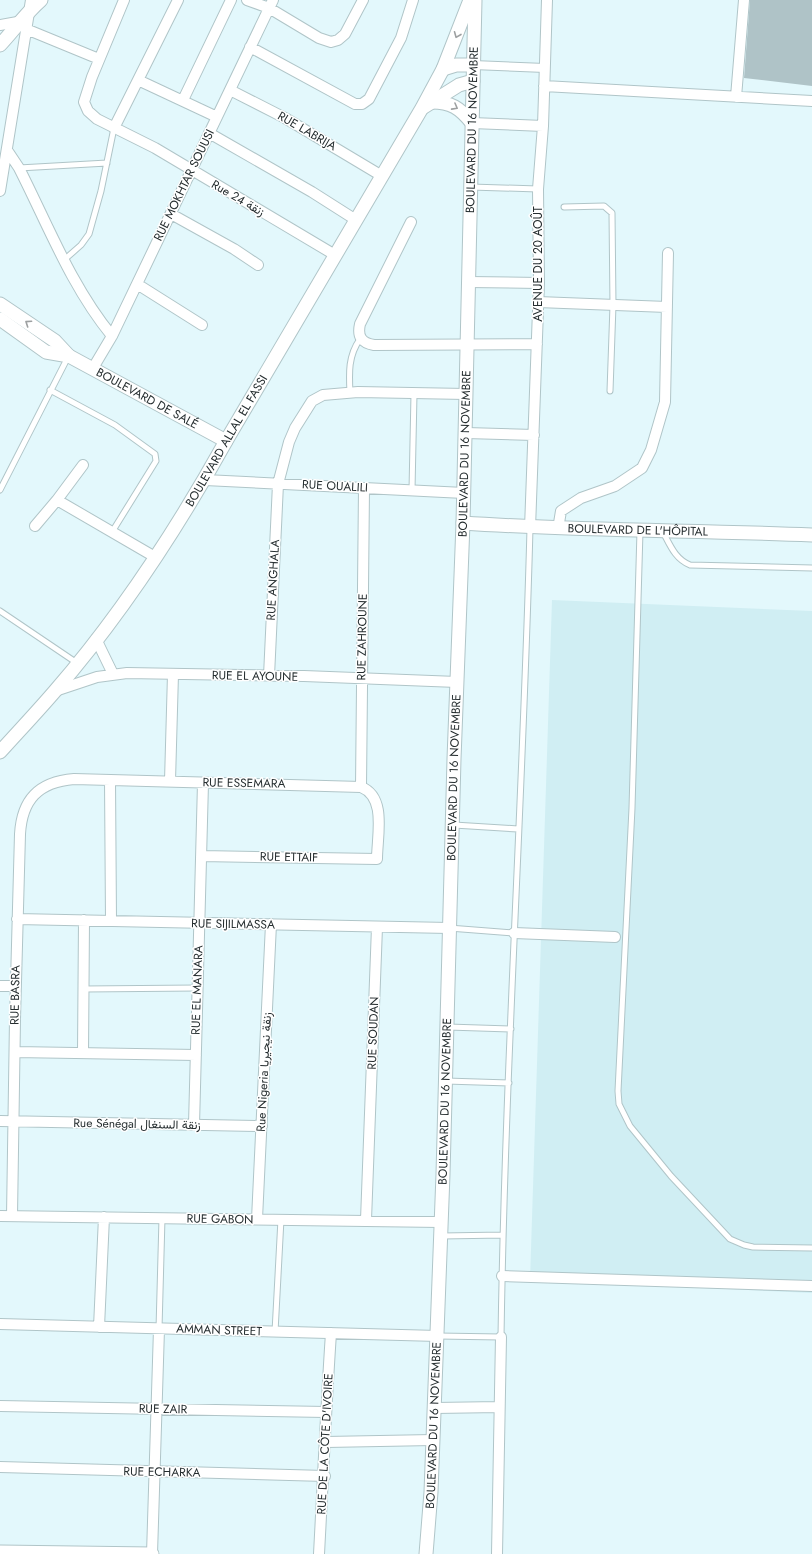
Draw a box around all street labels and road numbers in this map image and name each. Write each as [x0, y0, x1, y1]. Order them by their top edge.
street label: BOULEVARD DU 16 NOVEMBRE [461, 46, 483, 213]
street label: RUE LABRIJA [274, 107, 340, 155]
street label: RUE MOKHTAR SOUUSI [149, 126, 219, 244]
street label: Rue 24 زنقة [208, 175, 268, 221]
street label: AVENUE DU 20 AOÛT [529, 206, 547, 322]
street label: BOULEVARD DE SALÉ [93, 363, 202, 433]
street label: BOULEVARD DU 16 NOVEMBRE [453, 370, 476, 538]
street label: BOULEVARD ALLAL EL FASSI [181, 372, 272, 510]
street label: RUE OUALILI [302, 475, 368, 497]
street label: BOULEVARD DE L'HÔPITAL [567, 519, 709, 541]
street label: RUE ANGHALA [262, 539, 284, 621]
street label: RUE ZAHROUNE [352, 593, 372, 681]
street label: RUE EL AYOUNE [212, 666, 298, 686]
street label: BOULEVARD DU 16 NOVEMBRE [442, 694, 465, 861]
street label: RUE ESSEMARA [202, 773, 286, 793]
street label: RUE ETTAIF [260, 847, 318, 867]
street label: RUE SIJILMASSA [191, 914, 275, 934]
street label: RUE EL MANARA [186, 945, 208, 1035]
street label: RUE BASRA [5, 965, 25, 1025]
street label: RUE SOUDAN [363, 996, 383, 1070]
street label: Rue Nigeria زنقة نيجيريا [252, 1012, 276, 1132]
street label: BOULEVARD DU 16 NOVEMBRE [434, 1018, 456, 1185]
street label: Rue Sénégal زنقة السنغال [73, 1114, 201, 1134]
street label: RUE GABON [186, 1209, 254, 1229]
street label: AMMAN STREET [176, 1320, 263, 1341]
street label: BOULEVARD DU 16 NOVEMBRE [421, 1342, 446, 1509]
street label: RUE DE LA CÔTE D'IVOIRE [312, 1373, 338, 1515]
street label: RUE ZAIR [139, 1400, 188, 1418]
street label: RUE ECHARKA [123, 1462, 201, 1482]

